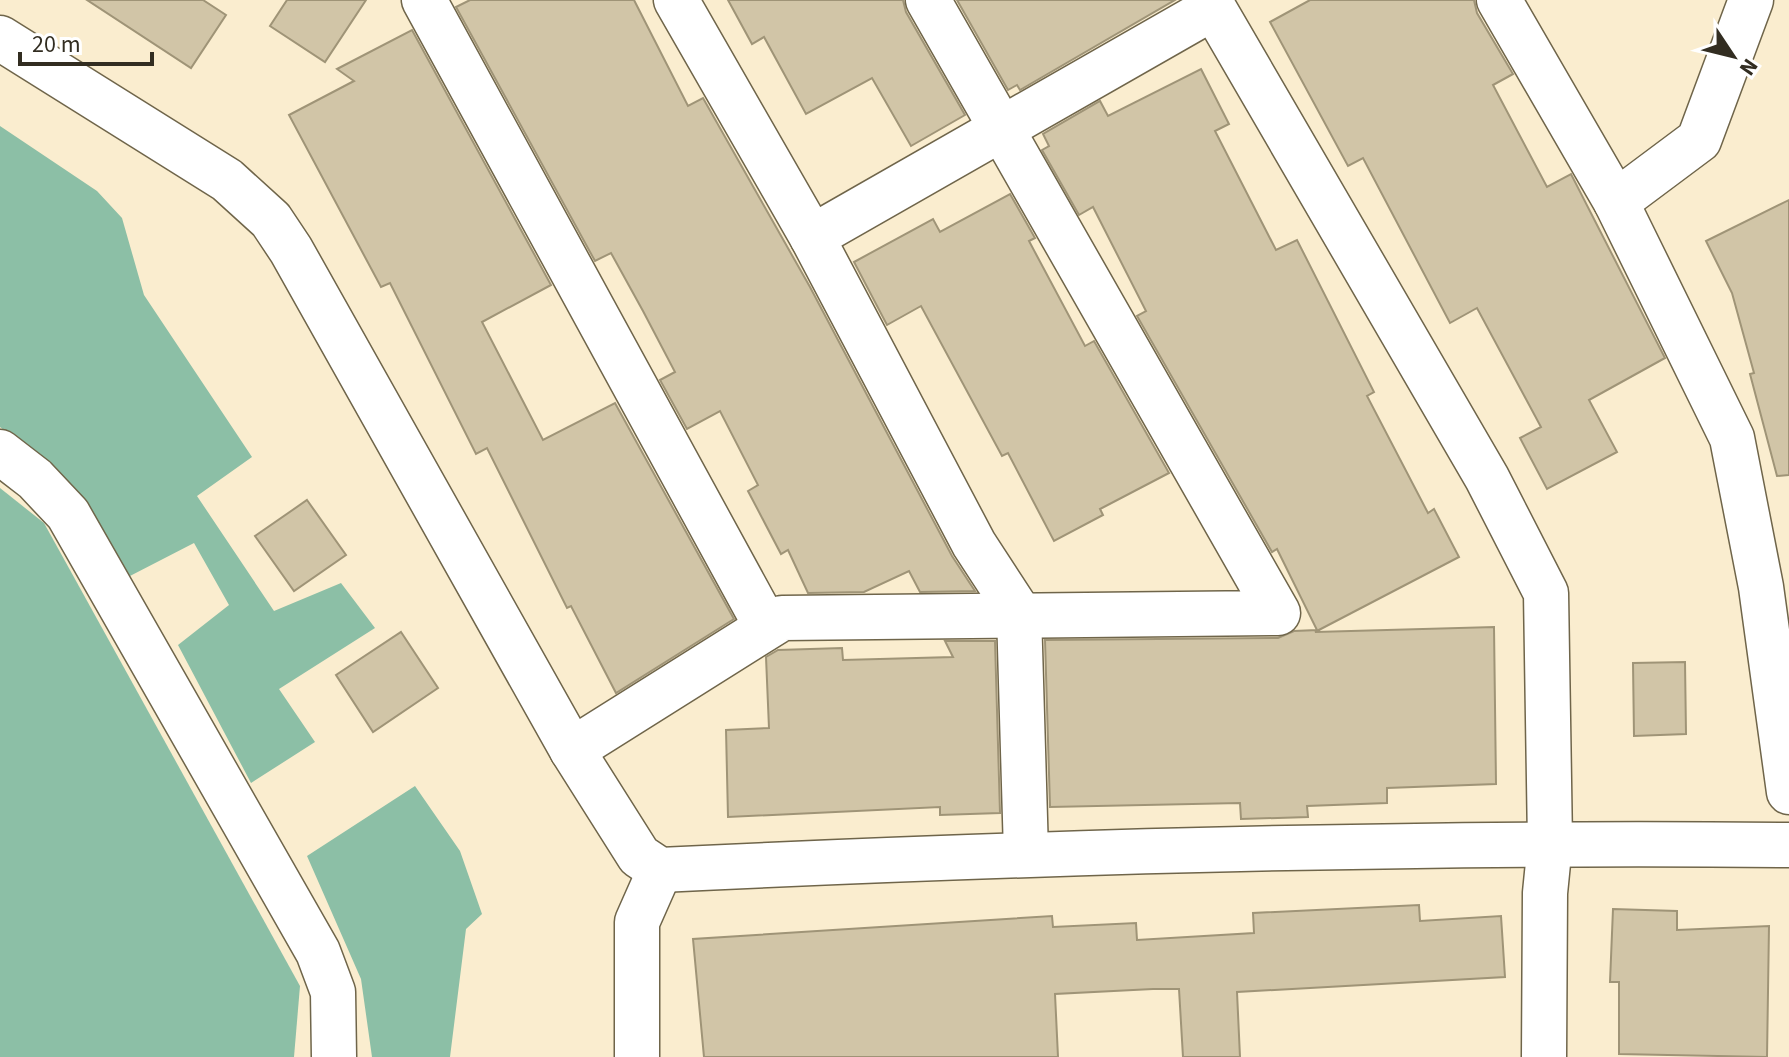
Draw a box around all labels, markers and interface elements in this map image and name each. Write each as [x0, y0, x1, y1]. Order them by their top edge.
scale bar [20, 16, 152, 66]
north arrow [1693, 16, 1773, 96]
text: 20 m [32, 27, 81, 62]
text: N [1731, 52, 1766, 82]

